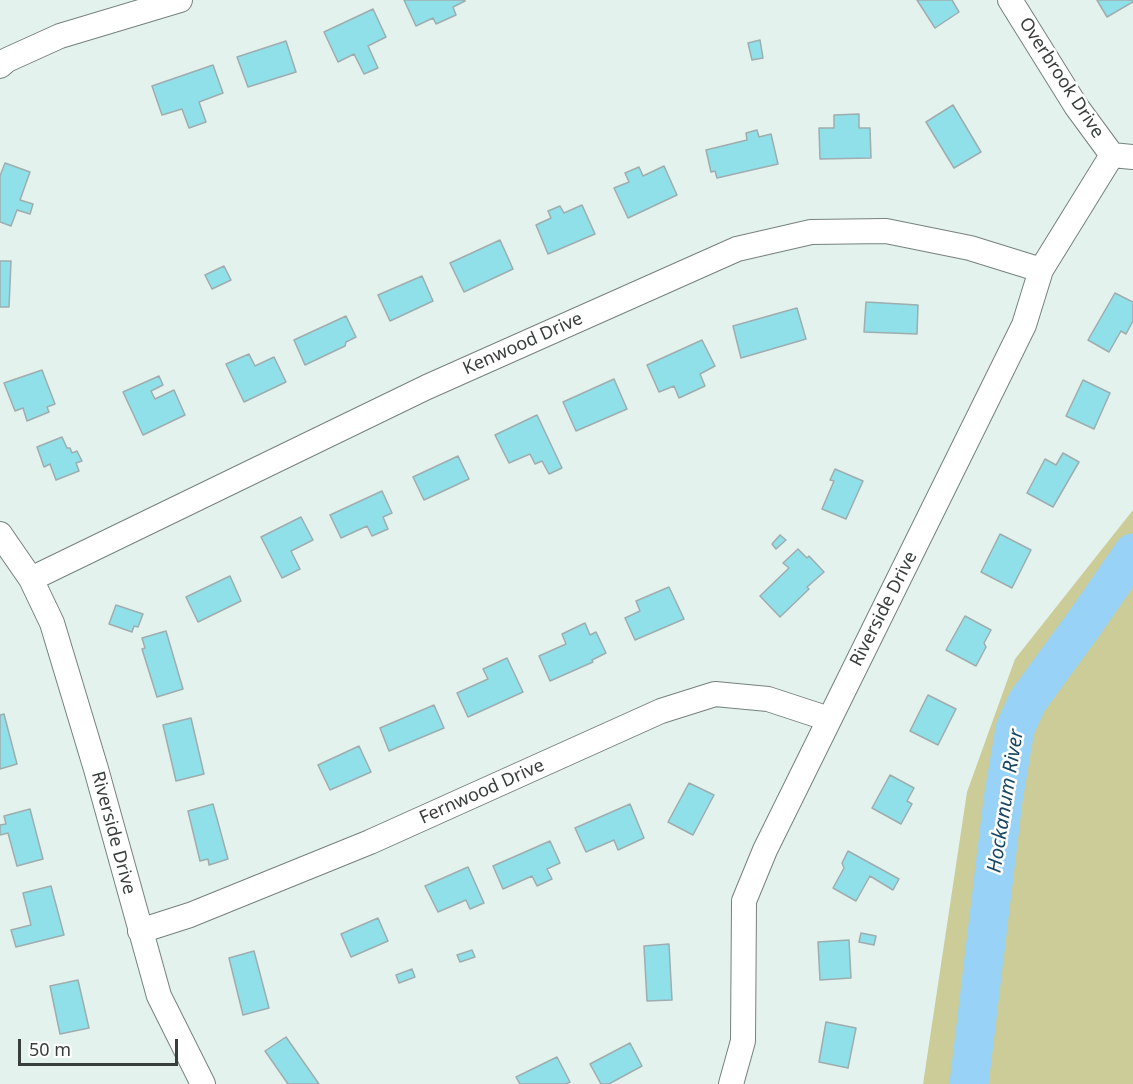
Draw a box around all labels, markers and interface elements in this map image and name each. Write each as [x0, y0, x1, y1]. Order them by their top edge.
street label: Overbrook Drive [1014, 14, 1108, 142]
street label: Kenwood Drive [460, 308, 586, 380]
street label: Riverside Drive [846, 548, 922, 670]
water label: Hockanum River [983, 728, 1029, 874]
street label: Fernwood Drive [416, 755, 548, 829]
street label: Riverside Drive [86, 769, 140, 897]
scale bar [21, 1027, 182, 1065]
text: 50 m [29, 1037, 71, 1061]

